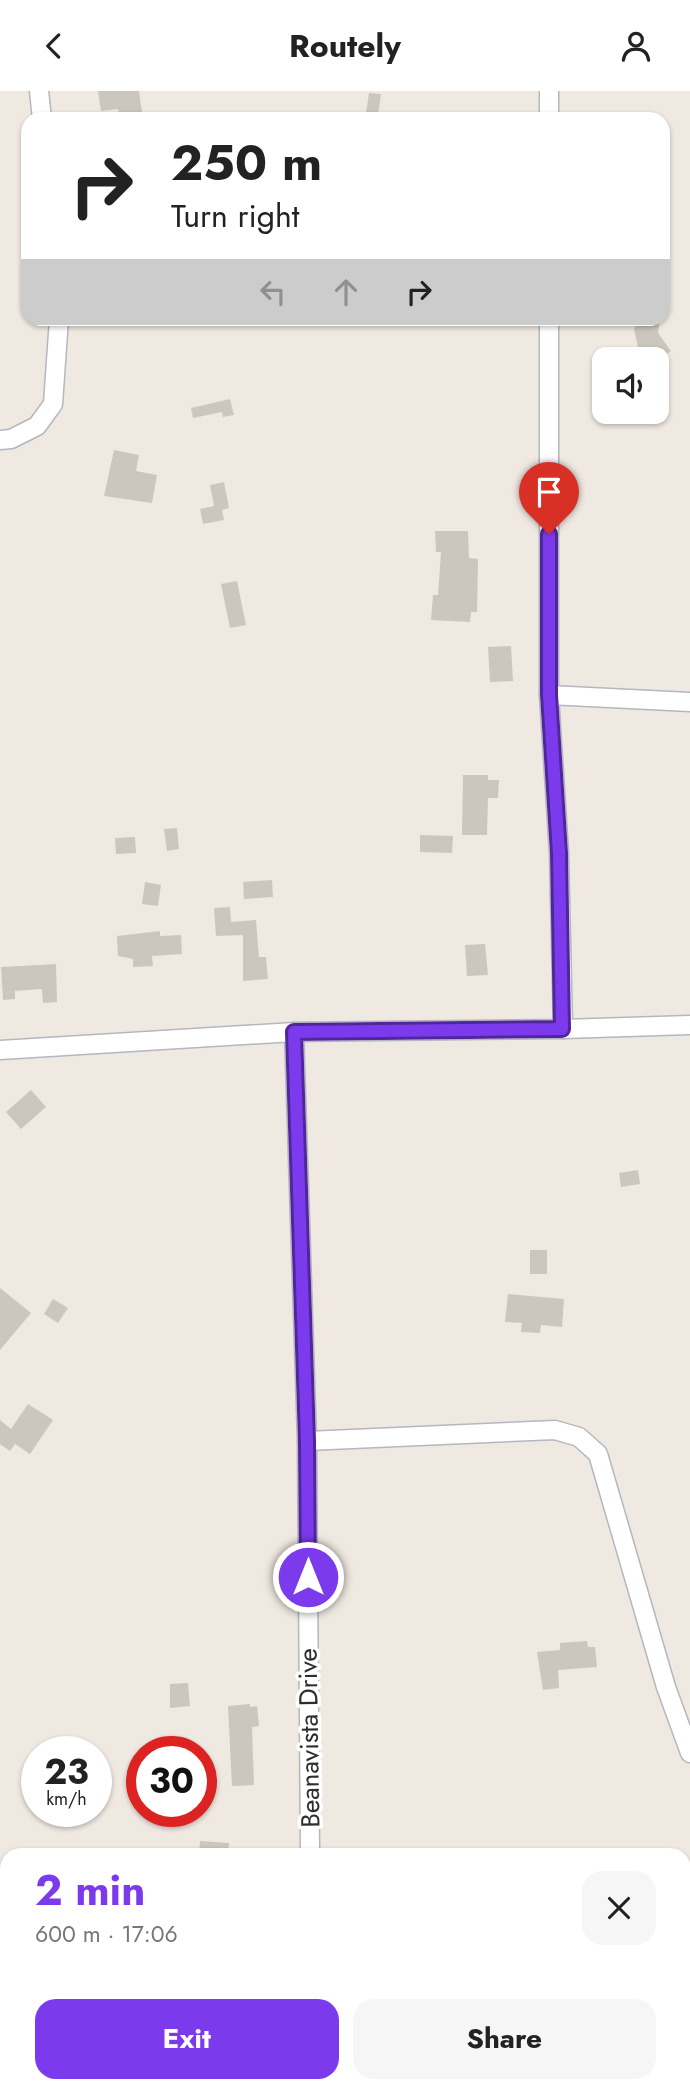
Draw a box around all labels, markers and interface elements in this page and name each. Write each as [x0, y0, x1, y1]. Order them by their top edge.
text: Routely [289, 23, 401, 69]
icon: back [35, 27, 73, 65]
icon: person [617, 27, 655, 65]
text: 250 m [171, 128, 322, 198]
icon: right [56, 140, 147, 231]
text: Turn right [171, 193, 300, 239]
icon: left [254, 273, 292, 311]
icon: ahead [327, 273, 365, 311]
icon: right [400, 273, 438, 311]
map controls [592, 347, 669, 424]
button: sound [592, 347, 669, 424]
pin [519, 462, 579, 534]
icon: arrive [530, 473, 568, 511]
position arrow [271, 1540, 345, 1614]
street label: Beanavista Drive [288, 1648, 330, 1828]
speed limit sign: 30 [126, 1736, 217, 1827]
text: 23 [44, 1747, 89, 1797]
text: km/h [46, 1786, 87, 1812]
text: 2 min [35, 1860, 145, 1921]
button: close [582, 1871, 656, 1945]
text: 600 m · 17:06 [35, 1917, 178, 1951]
button: Exit [35, 1999, 339, 2079]
button: Share [353, 1999, 656, 2079]

